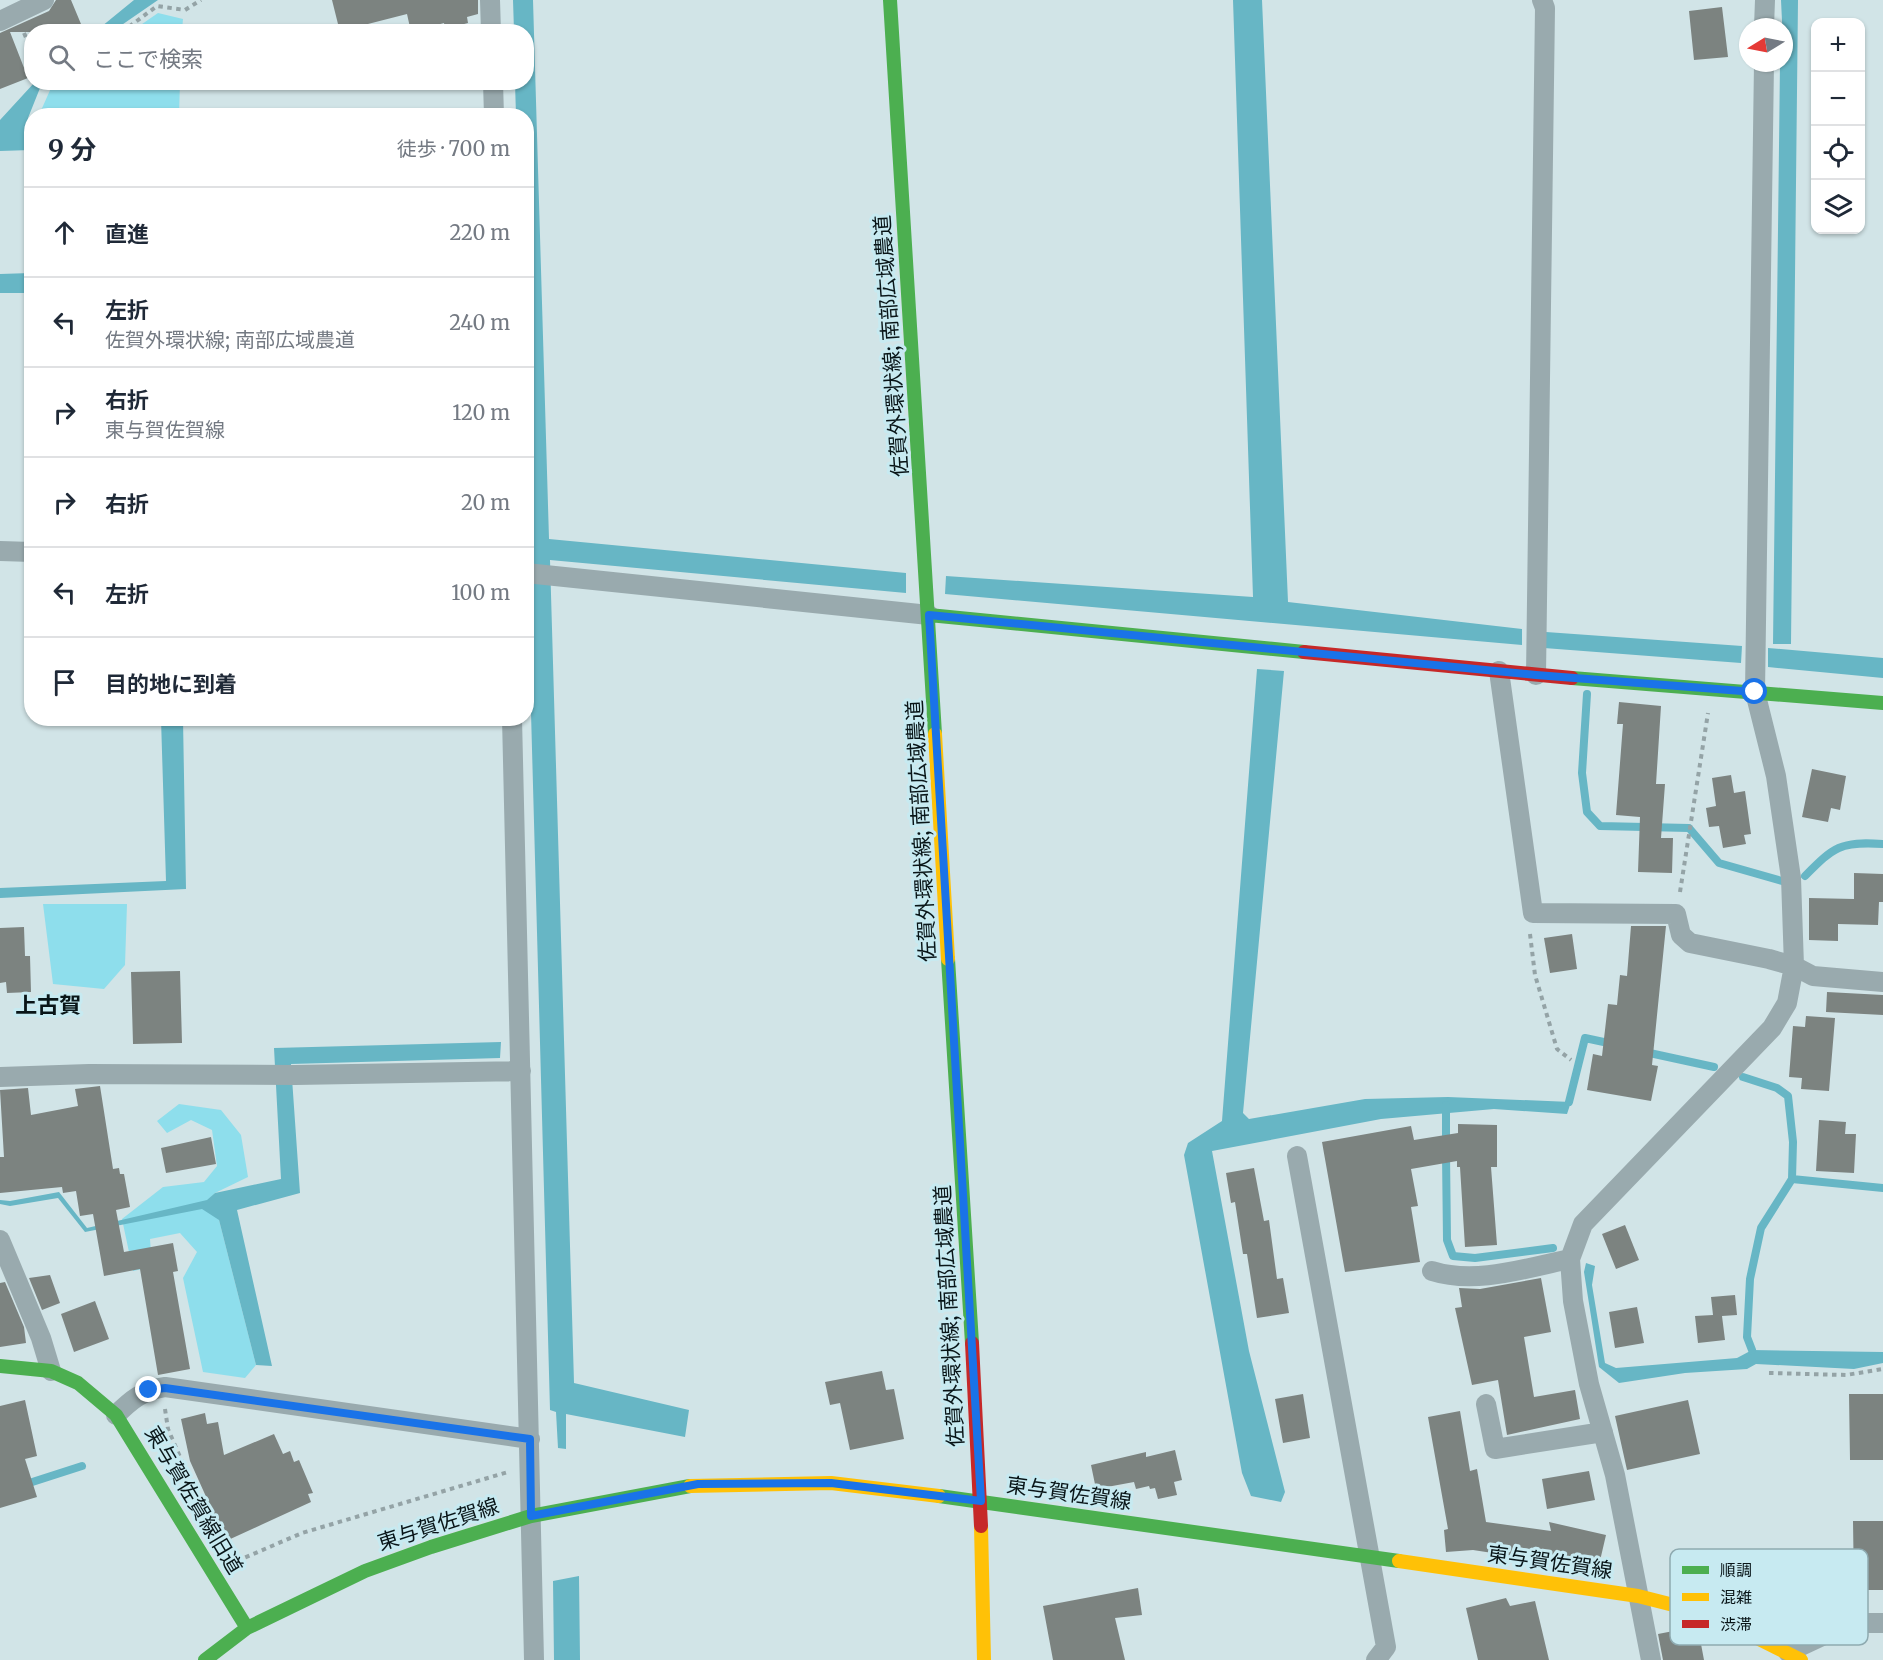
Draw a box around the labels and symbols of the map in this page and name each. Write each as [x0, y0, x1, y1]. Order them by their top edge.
north arrow [1739, 18, 1793, 72]
street label: 佐賀外環状線; 南部広域農道 [868, 214, 914, 478]
route start [1741, 678, 1767, 704]
street label: 佐賀外環状線; 南部広域農道 [901, 699, 941, 963]
district label: 上古賀 [15, 991, 81, 1019]
street label: 佐賀外環状線; 南部広域農道 [929, 1184, 969, 1448]
route end [135, 1376, 161, 1402]
street label: 東与賀佐賀線旧道 [139, 1421, 249, 1579]
street label: 東与賀佐賀線 [1005, 1471, 1133, 1515]
street label: 東与賀佐賀線 [374, 1492, 502, 1556]
street label: 東与賀佐賀線 [1486, 1540, 1614, 1584]
legend [1670, 1549, 1868, 1645]
text: 順調 [1720, 1560, 1752, 1580]
text: 混雑 [1720, 1587, 1752, 1607]
text: 渋滞 [1720, 1614, 1752, 1634]

